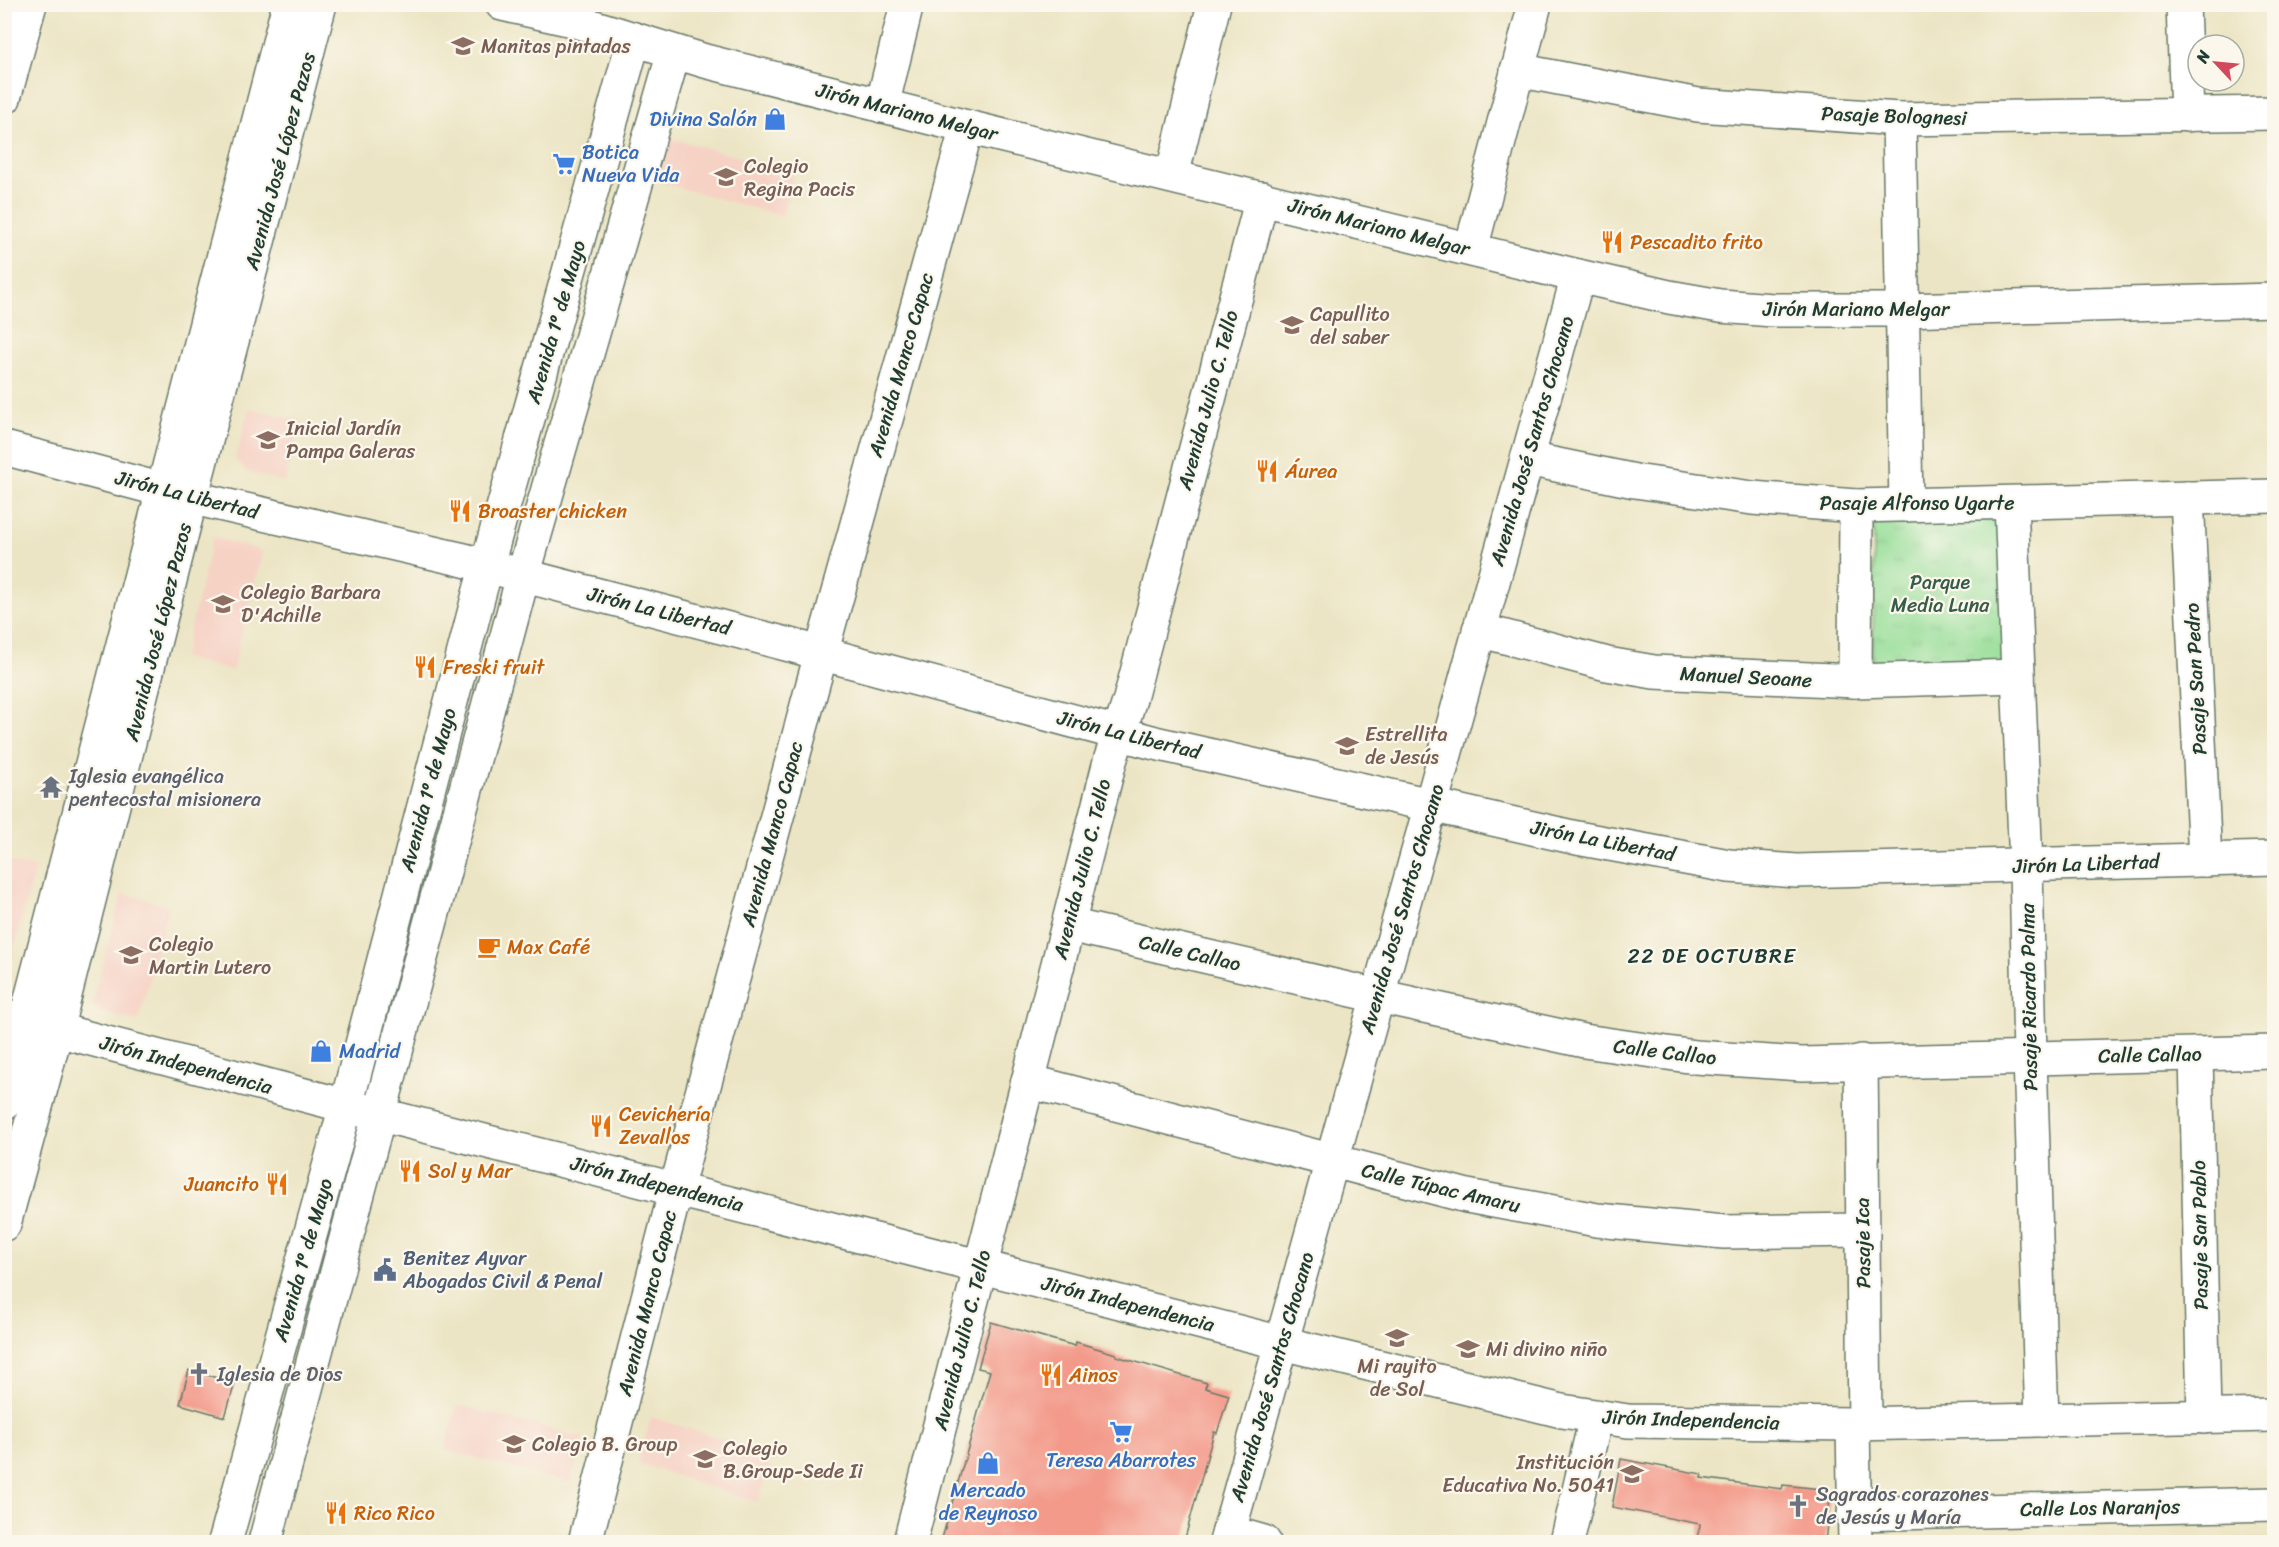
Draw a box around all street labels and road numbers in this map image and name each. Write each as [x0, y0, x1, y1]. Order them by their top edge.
street label: Avenida José López Pazos [234, 47, 326, 275]
street label: Jirón Mariano Melgar [811, 72, 1003, 152]
street label: Pasaje Bolognesi [1821, 96, 1969, 136]
street label: Jirón Mariano Melgar [1283, 187, 1475, 267]
street label: Avenida 1º de Mayo [516, 236, 596, 409]
street label: Avenida Manco Capac [858, 269, 944, 462]
street label: Jirón Mariano Melgar [1762, 292, 1951, 327]
street label: Avenida Julio C. Tello [1167, 306, 1249, 495]
street label: Avenida José Santos Chocano [1479, 312, 1584, 571]
street label: Jirón La Libertad [111, 460, 264, 530]
street label: Pasaje Alfonso Ugarte [1820, 486, 2014, 521]
street label: Avenida José López Pazos [114, 518, 202, 746]
street label: Jirón La Libertad [583, 576, 736, 646]
street label: Pasaje San Pedro [2175, 602, 2217, 756]
street label: Manuel Seoane [1679, 656, 1813, 698]
street label: Jirón La Libertad [1053, 700, 1206, 770]
street label: Avenida 1º de Mayo [389, 704, 467, 877]
street label: Avenida Manco Capac [730, 738, 814, 931]
street label: Avenida Julio C. Tello [1042, 775, 1121, 964]
street label: Avenida José Santos Chocano [1349, 780, 1454, 1039]
street label: Jirón La Libertad [1527, 810, 1680, 872]
street label: Jirón La Libertad [2011, 844, 2161, 884]
street label: Pasaje Ricardo Palma [2010, 902, 2048, 1091]
street label: Calle Callao [1136, 924, 1244, 982]
street label: Jirón Independencia [95, 1025, 277, 1105]
street label: Calle Callao [1611, 1028, 1719, 1076]
street label: Calle Callao [2098, 1037, 2202, 1073]
street label: Jirón Independencia [566, 1145, 748, 1223]
street label: Calle Túpac Amaru [1358, 1153, 1524, 1223]
street label: Pasaje San Pablo [2181, 1160, 2219, 1310]
street label: Avenida 1º de Mayo [263, 1174, 343, 1347]
street label: Pasaje Ica [1845, 1197, 1881, 1289]
street label: Avenida Manco Capac [607, 1206, 687, 1401]
street label: Avenida Julio C. Tello [922, 1246, 1001, 1435]
street label: Avenida José Santos Chocano [1219, 1248, 1324, 1507]
street label: Jirón Independencia [1037, 1265, 1219, 1343]
street label: Jirón Independencia [1601, 1399, 1781, 1441]
street label: Calle Los Naranjos [2020, 1489, 2181, 1527]

